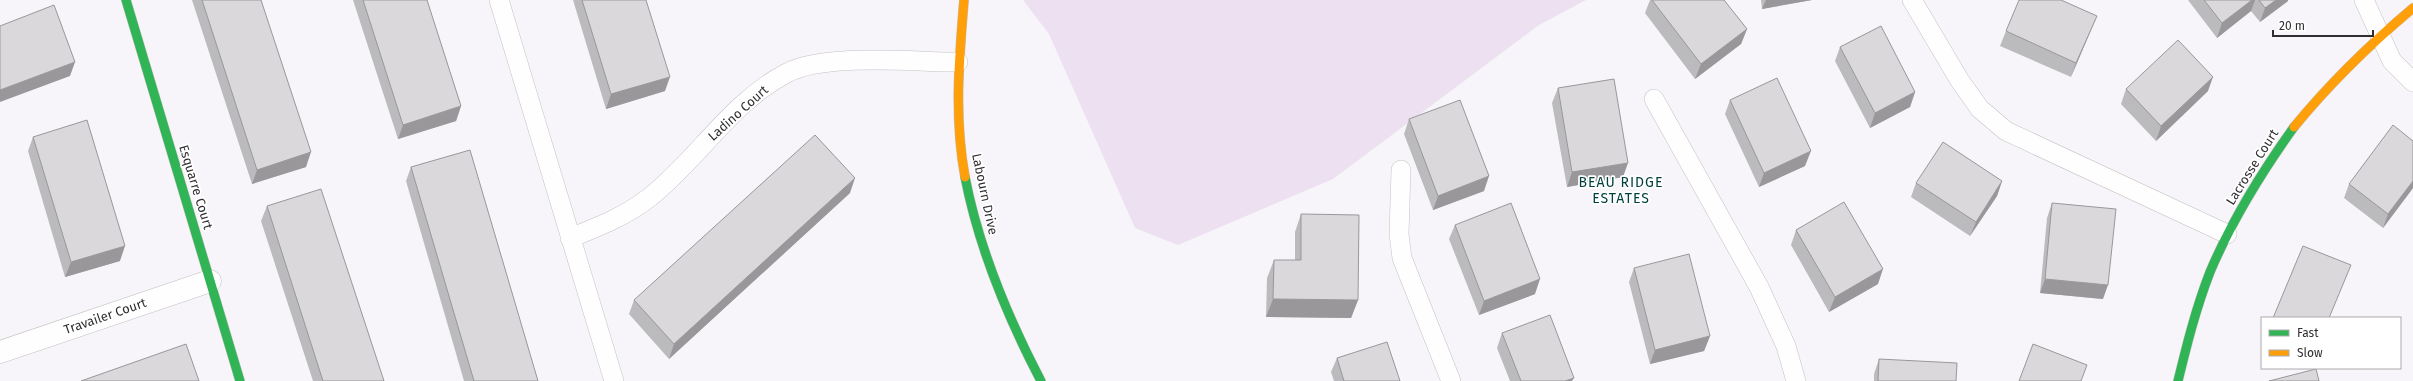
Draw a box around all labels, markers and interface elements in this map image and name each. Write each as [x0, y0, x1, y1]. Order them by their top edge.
scale bar [2273, 12, 2373, 38]
text: 20 m [2279, 19, 2305, 33]
street label: Ladino Court [705, 82, 771, 144]
street label: Lacrosse Court [2223, 126, 2281, 208]
street label: Esquarre Court [176, 143, 216, 231]
street label: Labourn Drive [969, 152, 1001, 236]
district label: BEAU RIDGE ESTATES [1579, 174, 1663, 207]
street label: Travailer Court [62, 295, 148, 337]
legend [2261, 317, 2401, 369]
text: Fast [2297, 326, 2319, 340]
text: Slow [2297, 346, 2323, 360]

